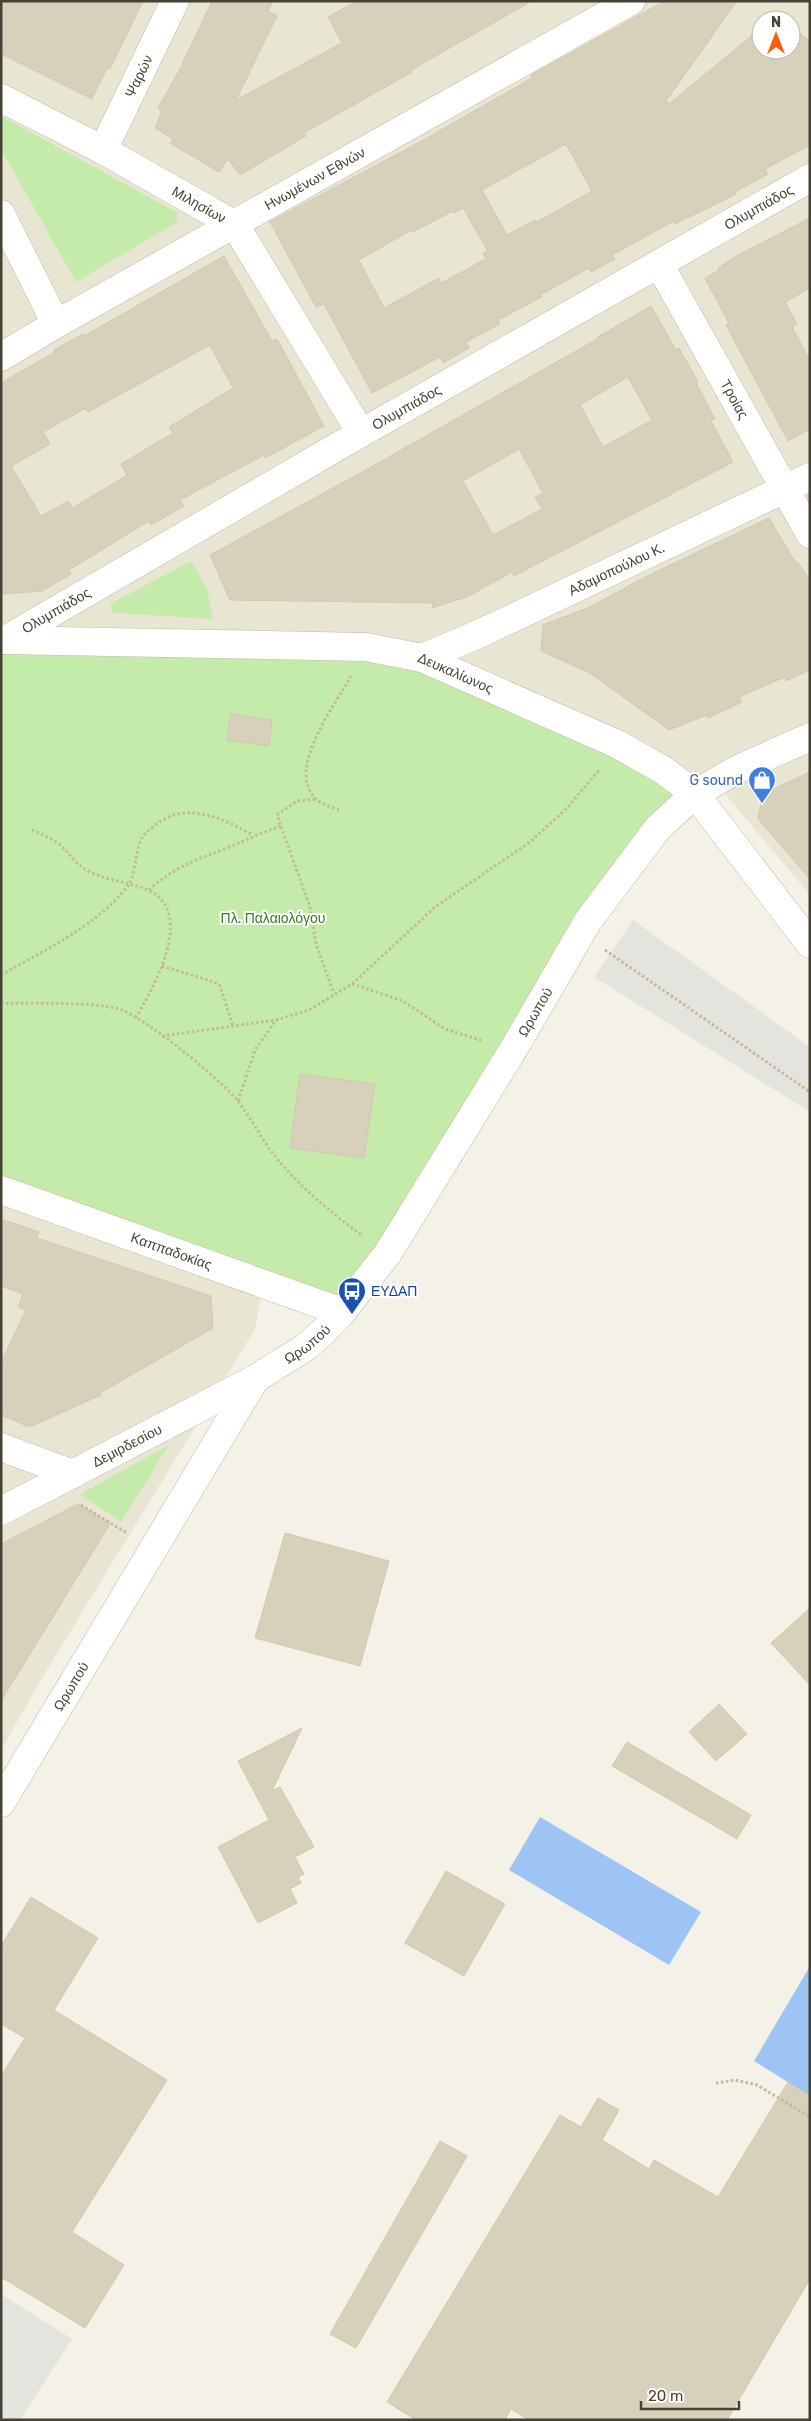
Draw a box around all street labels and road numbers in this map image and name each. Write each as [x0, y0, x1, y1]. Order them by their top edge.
street label: Ψαρών [121, 52, 156, 100]
street label: Ηνωμένων Εθνών [261, 144, 368, 214]
street label: Ολυμπιάδος [721, 181, 796, 234]
street label: Μιλησίων [169, 183, 229, 227]
street label: Τροίας [717, 377, 753, 422]
street label: Ολυμπιάδος [369, 381, 444, 434]
street label: Αδαμοπούλου Κ. [566, 539, 667, 599]
street label: Ολυμπιάδος [19, 584, 94, 637]
street label: Δευκαλίωνος [415, 649, 496, 697]
street label: Ωρωπού [514, 984, 556, 1040]
street label: Καππαδοκίας [129, 1229, 215, 1273]
street label: Ωρωπού [281, 1321, 334, 1367]
street label: Δεμιρδεσίου [89, 1420, 165, 1471]
street label: Ωρωπού [50, 1659, 92, 1714]

